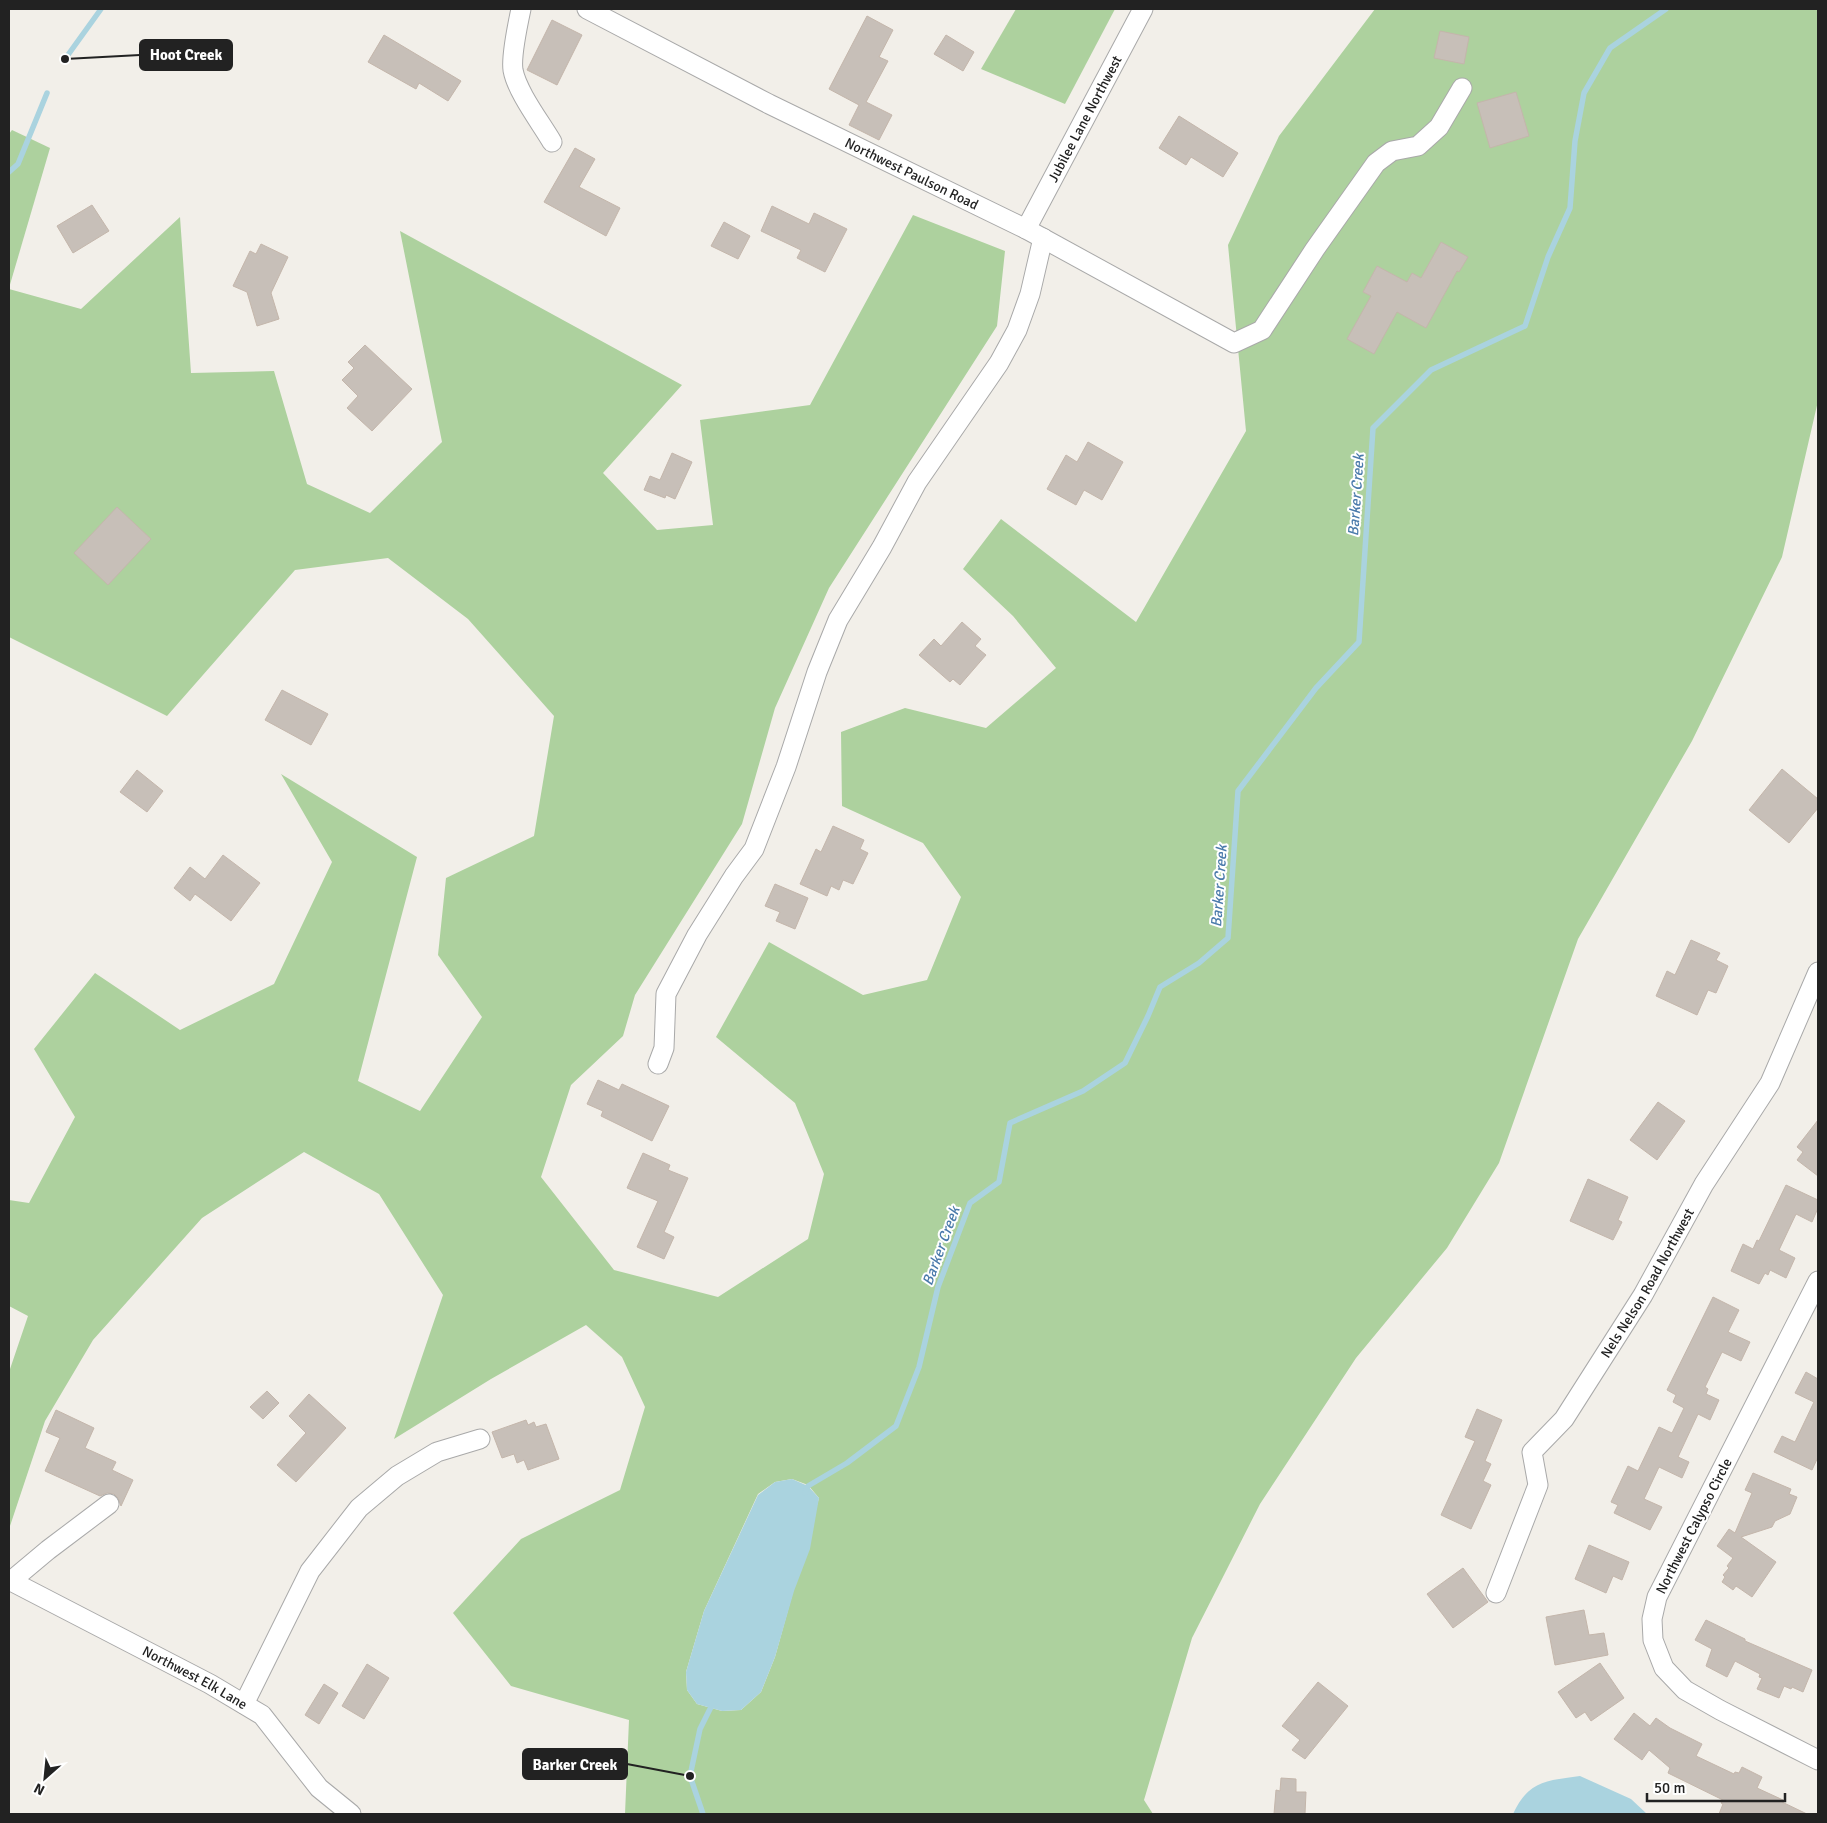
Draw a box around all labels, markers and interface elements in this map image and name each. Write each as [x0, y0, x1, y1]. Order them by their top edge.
callout: Hoot Creek [140, 40, 232, 70]
text: Hoot Creek [150, 46, 222, 64]
street label: Jubilee Lane Northwest [1044, 52, 1125, 185]
street label: Northwest Paulson Road [842, 134, 981, 213]
water label: Barker Creek [1344, 452, 1368, 537]
water label: Barker Creek [1207, 843, 1231, 928]
water label: Barker Creek [918, 1203, 964, 1288]
street label: Nels Nelson Road Northwest [1597, 1205, 1698, 1361]
street label: Northwest Calypso Circle [1652, 1455, 1736, 1597]
street label: Northwest Elk Lane [140, 1642, 250, 1713]
callout: Barker Creek [523, 1749, 627, 1779]
north arrow [20, 1753, 70, 1803]
text: Barker Creek [533, 1756, 618, 1774]
scale bar [1647, 1770, 1784, 1802]
text: N [31, 1779, 48, 1799]
text: 50 m [1654, 1779, 1685, 1797]

